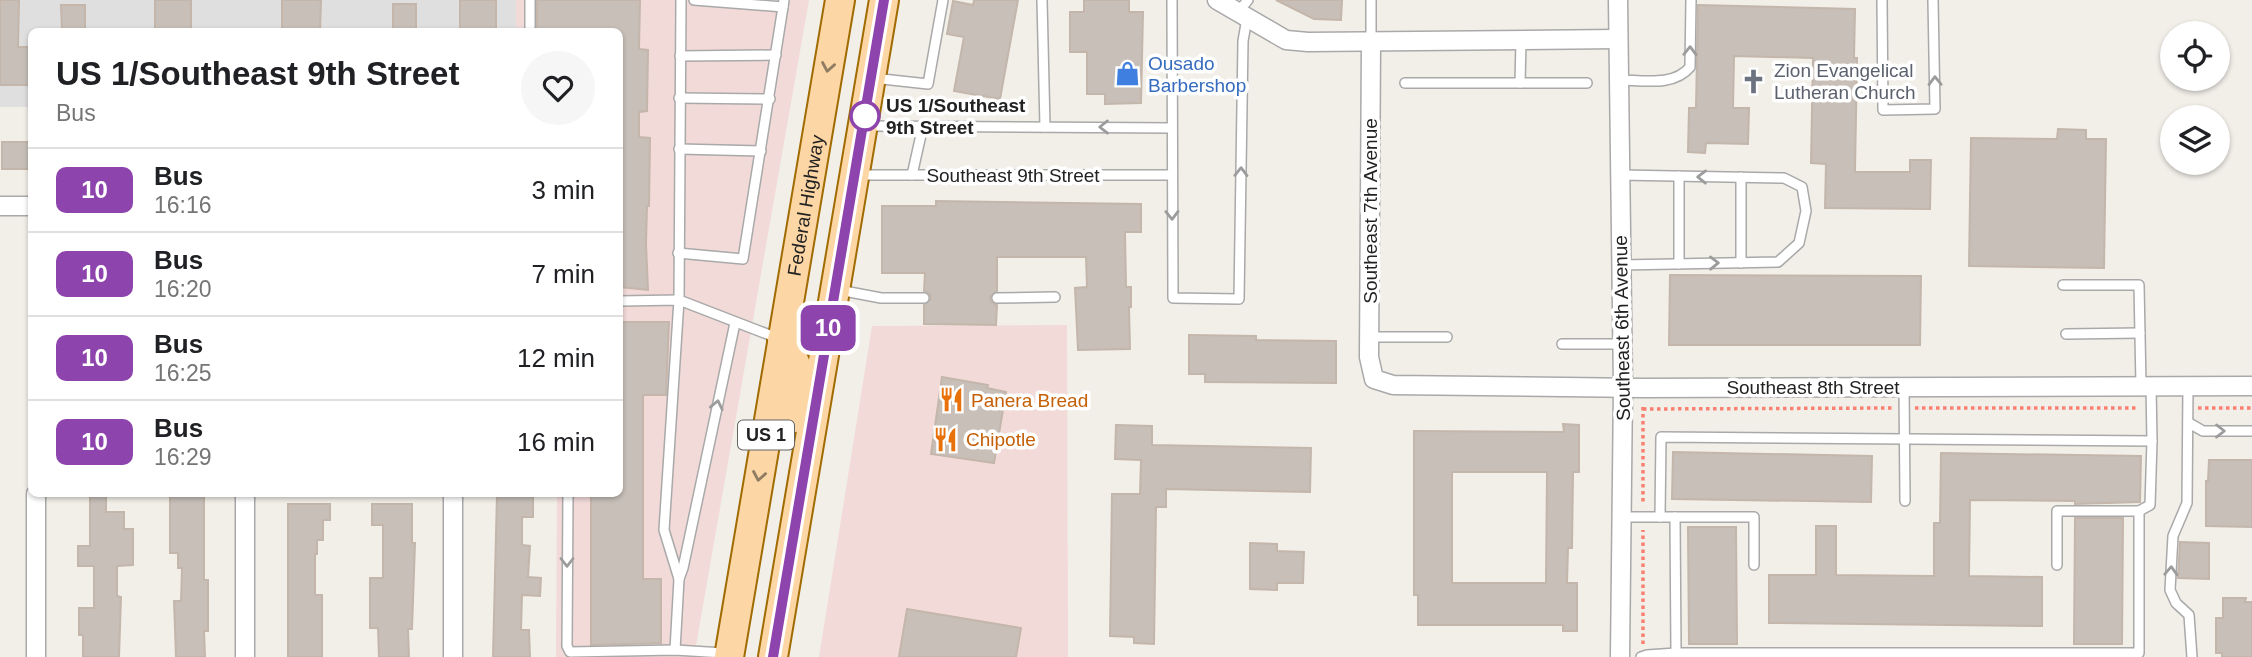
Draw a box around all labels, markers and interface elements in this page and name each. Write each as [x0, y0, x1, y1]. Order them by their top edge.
map controls [2160, 21, 2230, 175]
button: locate [2160, 21, 2230, 91]
one-way arrow [1682, 45, 1698, 56]
button: heart [521, 51, 595, 125]
place label: Ousado Barbershop [1148, 53, 1246, 96]
text: US 1/Southeast 9th Street [56, 55, 459, 92]
shop icon: Ousado Barbershop [1114, 60, 1142, 88]
place label: Zion Evangelical Lutheran Church [1774, 60, 1916, 103]
one-way arrow [822, 61, 837, 73]
church icon: Zion Evangelical Lutheran Church [1740, 67, 1768, 95]
one-way arrow [1927, 75, 1943, 86]
place label: US 1/Southeast 9th Street [886, 95, 1026, 138]
text: Bus [56, 100, 96, 126]
marker: US 1/Southeast 9th Street [850, 101, 880, 131]
button: layers [2160, 105, 2230, 175]
street label: Southeast 7th Avenue [1360, 118, 1381, 304]
one-way arrow [1098, 119, 1108, 135]
street label: Federal Highway [783, 133, 828, 278]
text: Bus [154, 161, 203, 191]
street label: Southeast 9th Street [926, 165, 1100, 186]
one-way arrow [1233, 166, 1249, 176]
one-way arrow [1696, 169, 1707, 184]
text: 3 min [531, 175, 595, 205]
text: 10 [81, 176, 108, 203]
text: 16:16 [154, 192, 212, 218]
one-way arrow [1164, 210, 1180, 221]
street label: Southeast 6th Avenue [1610, 235, 1634, 421]
text: Bus [154, 245, 203, 275]
one-way arrow [1709, 256, 1720, 271]
text: 7 min [531, 259, 595, 289]
text: 10 [81, 260, 108, 287]
text: 16:20 [154, 276, 212, 302]
line badge: 10 [796, 305, 860, 351]
text: 10 [815, 314, 841, 341]
text: Bus [154, 329, 203, 359]
text: 12 min [517, 343, 595, 373]
text: 10 [81, 344, 108, 371]
text: 16:25 [154, 360, 212, 386]
street label: Southeast 8th Street [1726, 377, 1900, 398]
restaurant icon: Panera Bread [937, 386, 965, 414]
place label: Panera Bread [971, 390, 1088, 411]
one-way arrow [709, 399, 724, 411]
text: Bus [154, 413, 203, 443]
road number: US 1 [738, 421, 794, 450]
one-way arrow [2215, 423, 2225, 439]
restaurant icon: Chipotle [932, 425, 960, 453]
text: 16 min [517, 427, 595, 457]
text: 10 [81, 428, 108, 455]
place label: Chipotle [966, 429, 1036, 450]
text: 16:29 [154, 444, 212, 470]
one-way arrow [752, 470, 767, 482]
one-way arrow [559, 557, 575, 567]
one-way arrow [2163, 565, 2178, 576]

